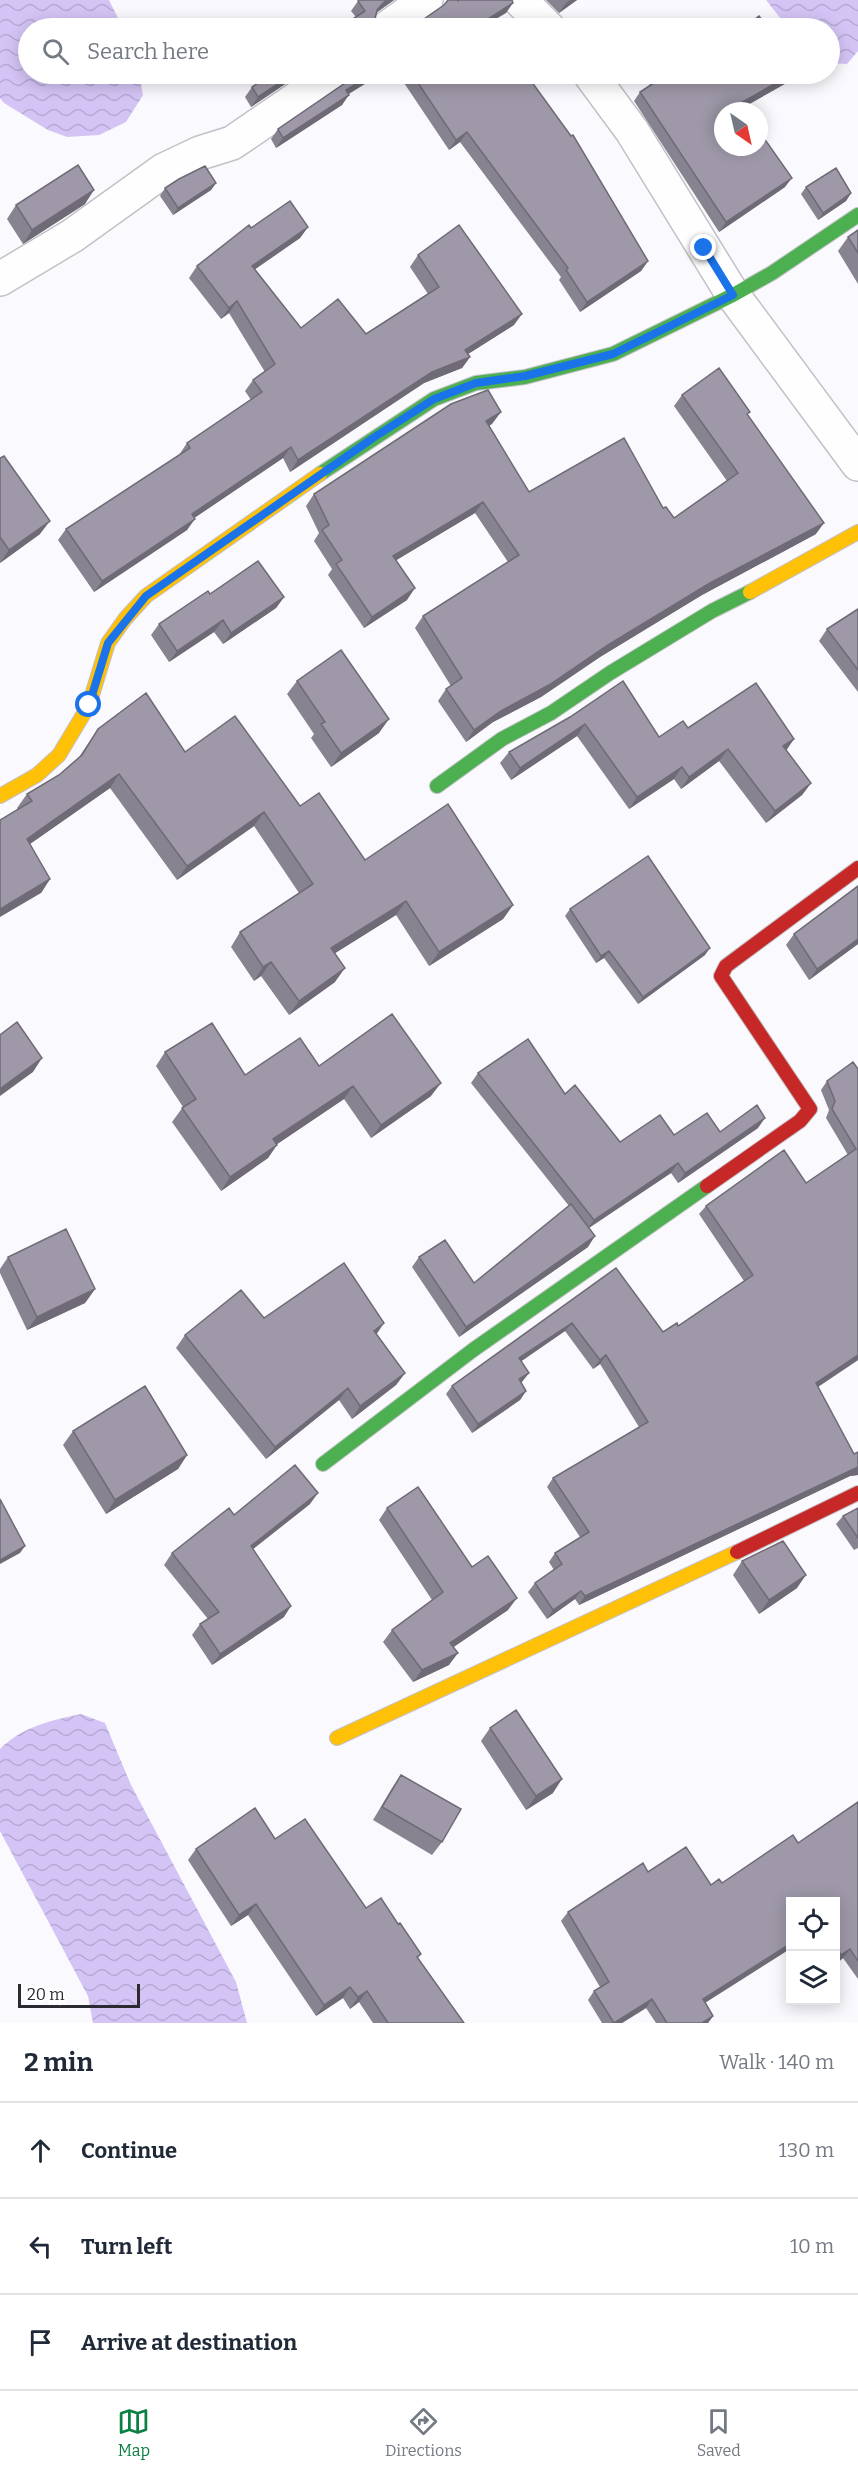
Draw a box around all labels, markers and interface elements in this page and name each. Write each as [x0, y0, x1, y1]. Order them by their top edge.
search box [18, 18, 840, 84]
icon: search [39, 35, 72, 68]
text: Search here [87, 38, 209, 65]
north arrow [714, 102, 768, 156]
route end [690, 234, 716, 260]
route start [75, 691, 101, 717]
map controls [786, 1897, 840, 2005]
button: locate [786, 1897, 840, 1951]
button: layers [786, 1951, 840, 2005]
scale bar [18, 1981, 140, 2008]
text: 20 m [27, 1985, 64, 2004]
text: 2 min [24, 2047, 93, 2078]
text: Walk · 140 m [719, 2050, 834, 2074]
icon: ahead [24, 2134, 57, 2167]
text: Continue [81, 2137, 177, 2164]
text: 130 m [779, 2138, 834, 2162]
icon: left [24, 2230, 57, 2263]
text: Turn left [81, 2233, 173, 2260]
text: 10 m [790, 2234, 834, 2258]
icon: arrive [24, 2326, 57, 2359]
text: Arrive at destination [81, 2329, 297, 2356]
tab: Map [117, 2405, 150, 2460]
tab: Directions [385, 2405, 462, 2460]
tab: Saved [697, 2405, 741, 2460]

